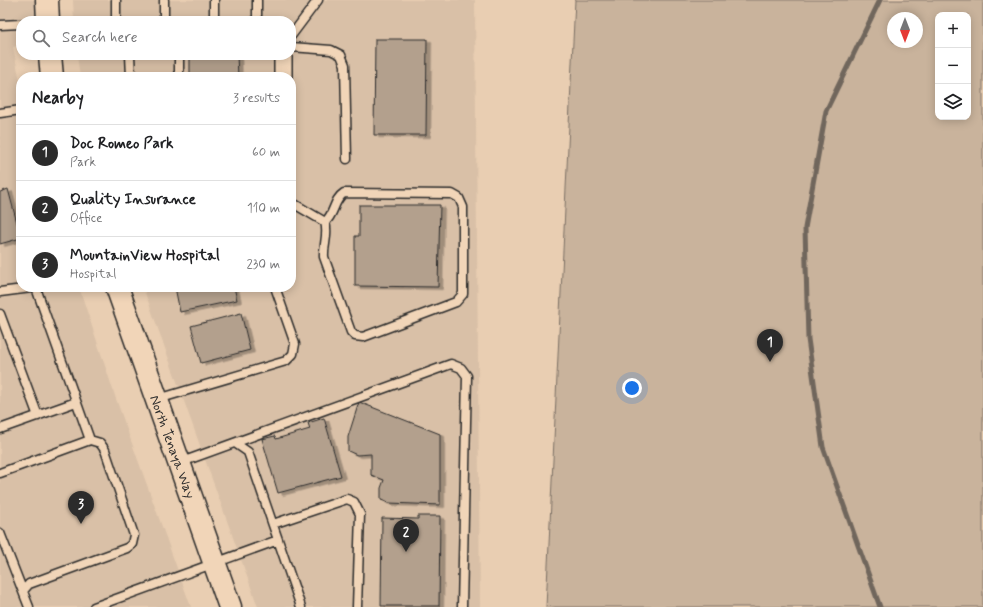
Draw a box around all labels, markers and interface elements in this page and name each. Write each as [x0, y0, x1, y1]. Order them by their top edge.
north arrow [887, 12, 923, 48]
map controls [935, 12, 971, 120]
button: + [935, 12, 971, 48]
search box [16, 16, 296, 60]
icon: search [30, 27, 52, 49]
text: Search here [62, 28, 138, 48]
button: − [935, 48, 971, 84]
button: layers [935, 84, 971, 120]
text: Nearby [32, 87, 84, 109]
text: 3 results [233, 90, 280, 107]
text: Doc Romeo Park [70, 134, 174, 154]
text: 1 [42, 144, 48, 161]
text: 60 m [252, 144, 280, 161]
text: Park [70, 154, 96, 171]
text: Quality Insurance [70, 190, 196, 210]
text: 2 [42, 200, 48, 217]
text: 110 m [247, 200, 280, 217]
text: Office [70, 210, 102, 227]
text: MountainView Hospital [70, 246, 220, 266]
text: 3 [42, 256, 48, 273]
text: 230 m [246, 256, 280, 273]
text: Hospital [70, 266, 116, 283]
pin: 1 [757, 329, 783, 362]
your location [622, 378, 642, 398]
street label: North Tenaya Way [145, 393, 199, 501]
pin: 3 [68, 491, 94, 524]
pin: 2 [393, 519, 419, 552]

